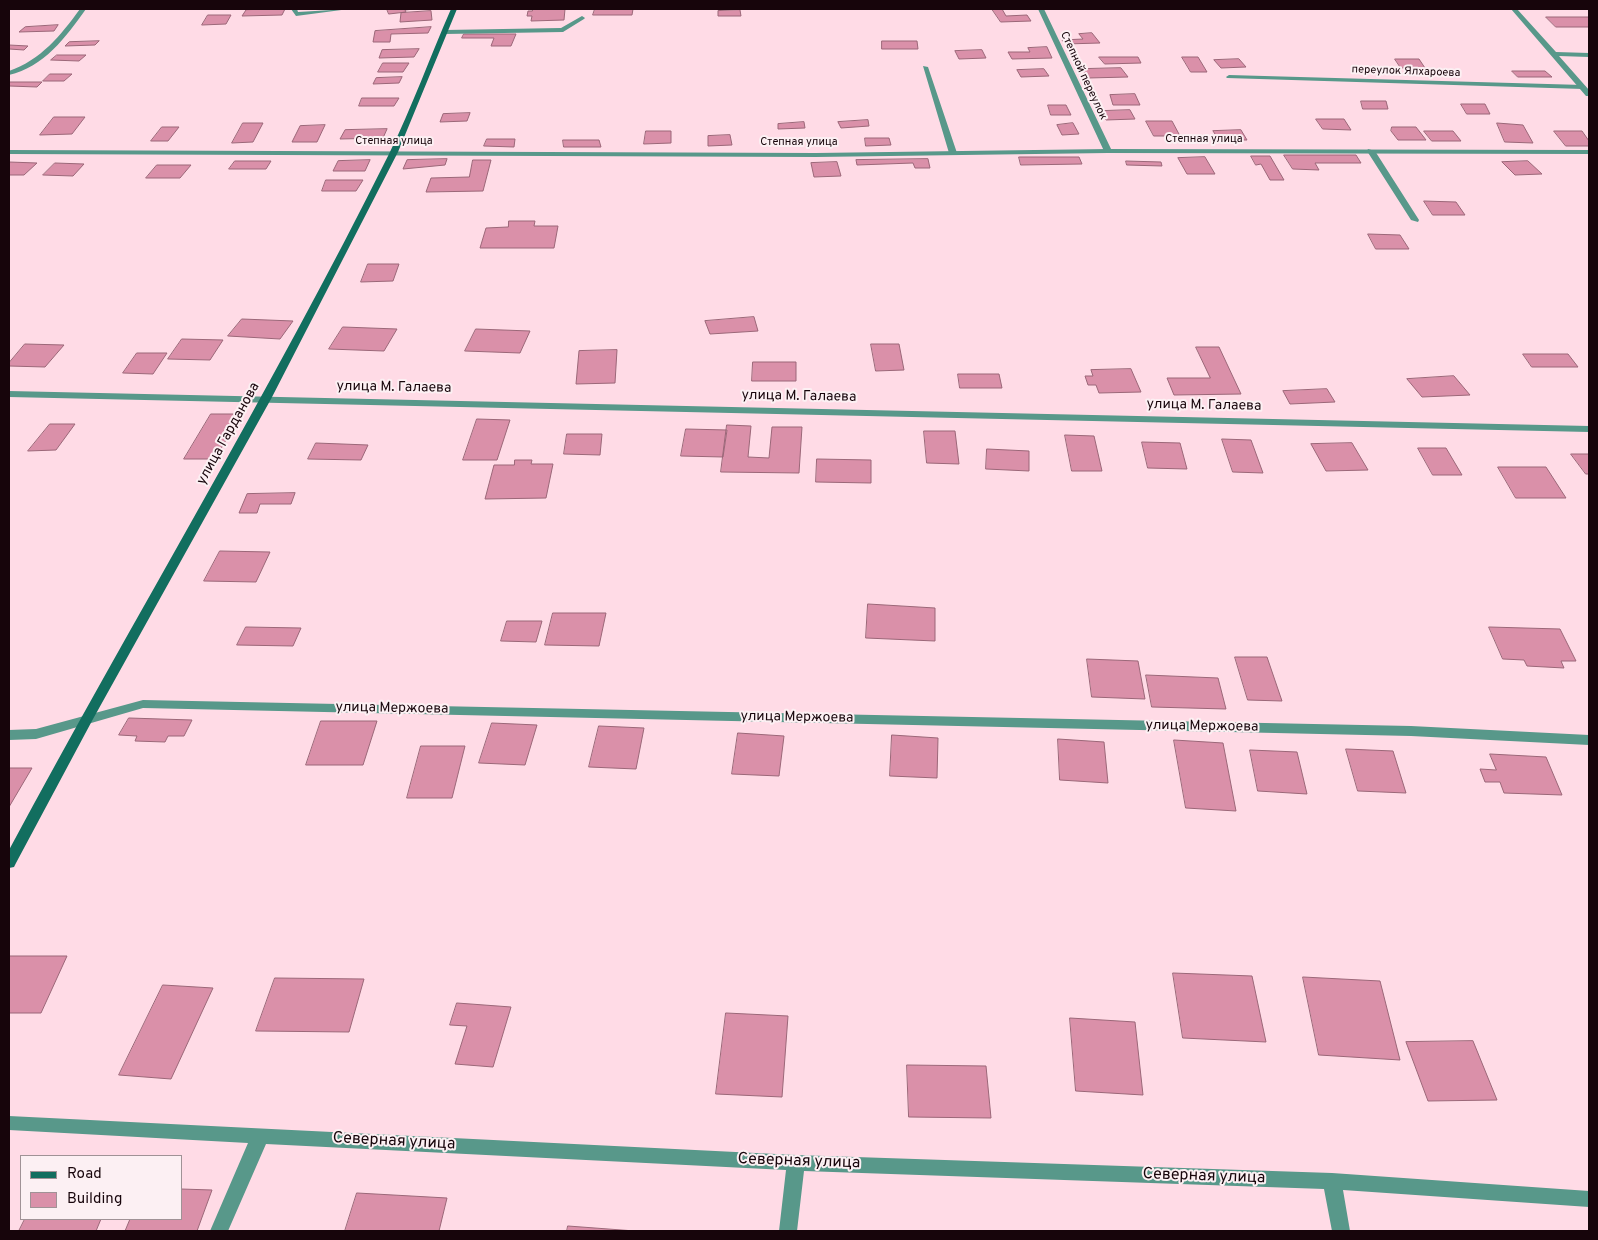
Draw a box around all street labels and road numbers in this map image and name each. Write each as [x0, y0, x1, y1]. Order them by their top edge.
street label: Степной переулок [1057, 30, 1109, 122]
street label: переулок Ялхароева [1351, 64, 1461, 80]
street label: Степная улица [1165, 133, 1243, 147]
street label: Степная улица [355, 135, 433, 149]
street label: Степная улица [760, 136, 838, 150]
street label: улица М. Галаева [336, 379, 452, 397]
street label: улица Гарданова [194, 380, 264, 488]
street label: улица М. Галаева [741, 388, 857, 406]
street label: улица М. Галаева [1146, 397, 1262, 415]
street label: улица Мержоева [335, 700, 449, 718]
street label: улица Мержоева [740, 709, 854, 727]
street label: улица Мержоева [1145, 718, 1259, 736]
street label: Северная улица [332, 1129, 456, 1155]
street label: Северная улица [737, 1150, 861, 1174]
street label: Северная улица [1142, 1165, 1266, 1189]

